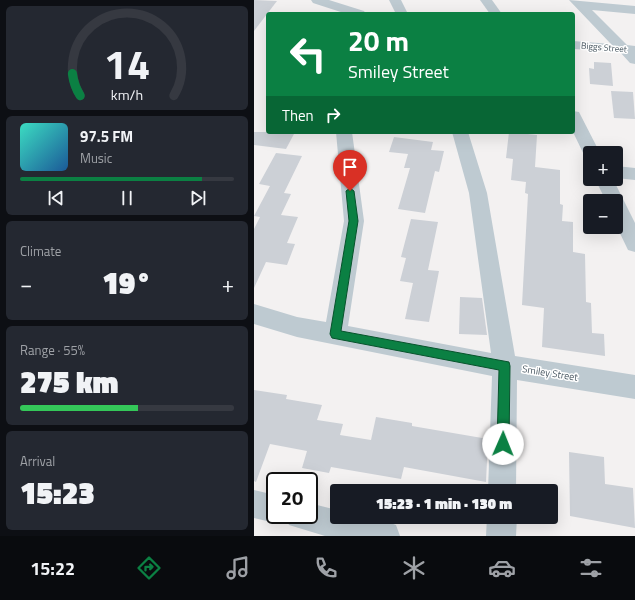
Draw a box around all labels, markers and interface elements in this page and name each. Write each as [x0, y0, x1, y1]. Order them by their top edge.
text: 20 m [348, 19, 409, 62]
icon: left [282, 28, 334, 80]
text: 14 [104, 32, 150, 95]
street label: Biggs Street [580, 39, 628, 56]
text: Smiley Street [348, 58, 449, 85]
text: km/h [111, 84, 143, 106]
text: Then [282, 104, 314, 127]
icon: right [322, 104, 344, 126]
text: 97.5 FM [80, 125, 133, 148]
map controls [583, 146, 623, 234]
button: + [583, 146, 623, 186]
text: Music [80, 148, 112, 168]
pin [333, 150, 367, 191]
icon: arrive [339, 156, 361, 178]
icon: previous [45, 187, 67, 209]
icon: pause [116, 187, 138, 209]
icon: next [187, 187, 209, 209]
button: − [583, 194, 623, 234]
text: Climate [20, 241, 61, 261]
text: 19° [102, 260, 152, 306]
text: − [20, 267, 32, 301]
text: + [222, 267, 234, 301]
text: Range · 55% [20, 340, 85, 360]
text: 275 km [20, 359, 118, 405]
street label: Smiley Street [521, 361, 579, 385]
position arrow [482, 423, 524, 465]
text: Arrival [20, 451, 55, 471]
text: 15:23 [20, 470, 95, 516]
speed limit sign: 20 [266, 472, 318, 524]
text: 15:23 · 1 min · 130 m [376, 492, 512, 515]
icon: directions [135, 554, 163, 582]
icon: music [224, 554, 252, 582]
icon: phone [312, 554, 340, 582]
icon: climate [400, 554, 428, 582]
icon: car [488, 554, 516, 582]
icon: filters [577, 554, 605, 582]
text: 15:22 [30, 555, 75, 582]

